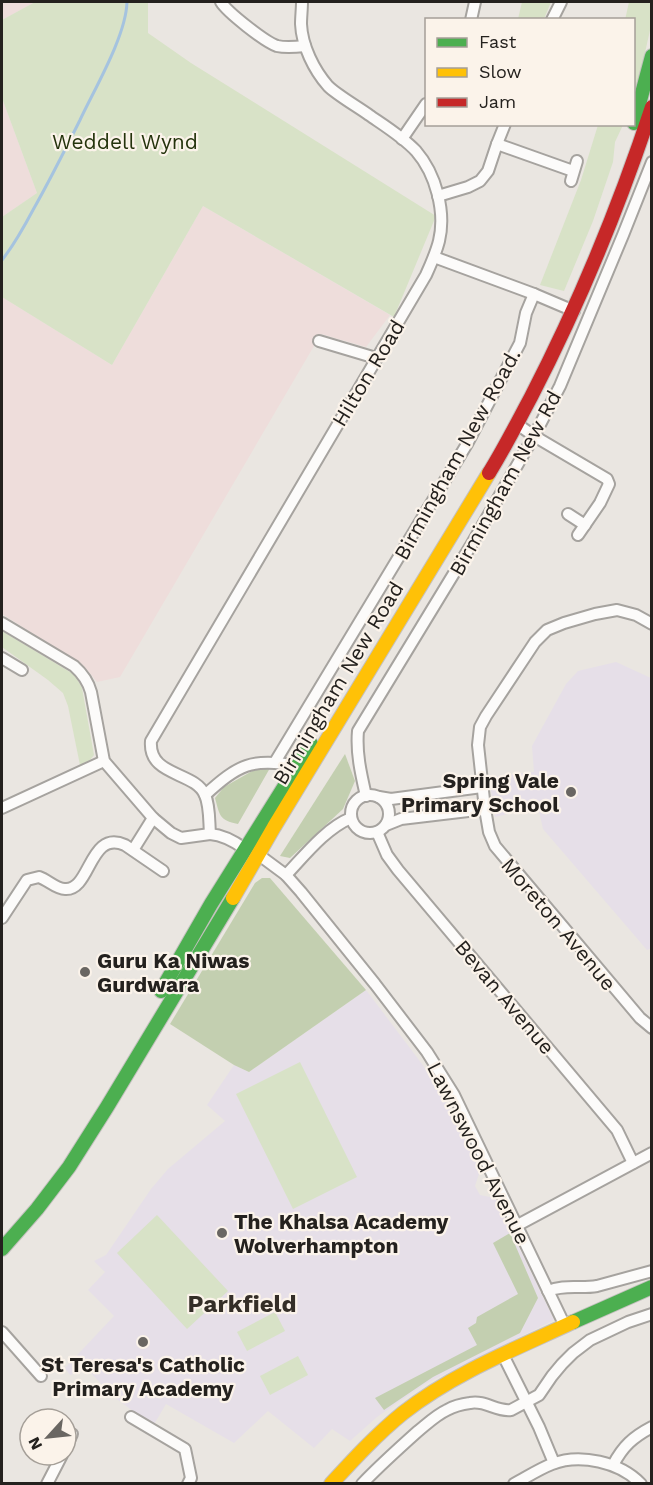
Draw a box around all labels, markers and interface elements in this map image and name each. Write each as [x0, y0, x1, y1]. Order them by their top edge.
legend [425, 18, 635, 126]
text: Fast [479, 31, 517, 52]
text: Slow [479, 61, 522, 82]
text: Jam [479, 91, 516, 112]
park label: Weddell Wynd [52, 129, 198, 154]
street label: Hilton Road [326, 315, 410, 431]
street label: Birmingham New Road. [388, 344, 526, 564]
street label: Birmingham New Rd [444, 386, 566, 580]
street label: Birmingham New Road [267, 577, 409, 789]
place label: Spring Vale Primary School [401, 768, 559, 817]
marker: Spring Vale Primary School [564, 785, 578, 799]
street label: Moreton Avenue [496, 853, 622, 995]
street label: Bevan Avenue [450, 935, 560, 1059]
place label: Guru Ka Niwas Gurdwara [97, 948, 249, 997]
marker: Guru Ka Niwas Gurdwara [78, 965, 92, 979]
street label: Lawnswood Avenue [422, 1058, 536, 1248]
place label: The Khalsa Academy Wolverhampton [234, 1209, 449, 1258]
marker: The Khalsa Academy Wolverhampton [215, 1226, 229, 1240]
district label: Parkfield [188, 1290, 296, 1318]
marker: St Teresa's Catholic Primary Academy [136, 1335, 150, 1349]
place label: St Teresa's Catholic Primary Academy [41, 1352, 245, 1401]
north arrow [18, 1407, 78, 1467]
text: N [24, 1434, 46, 1453]

